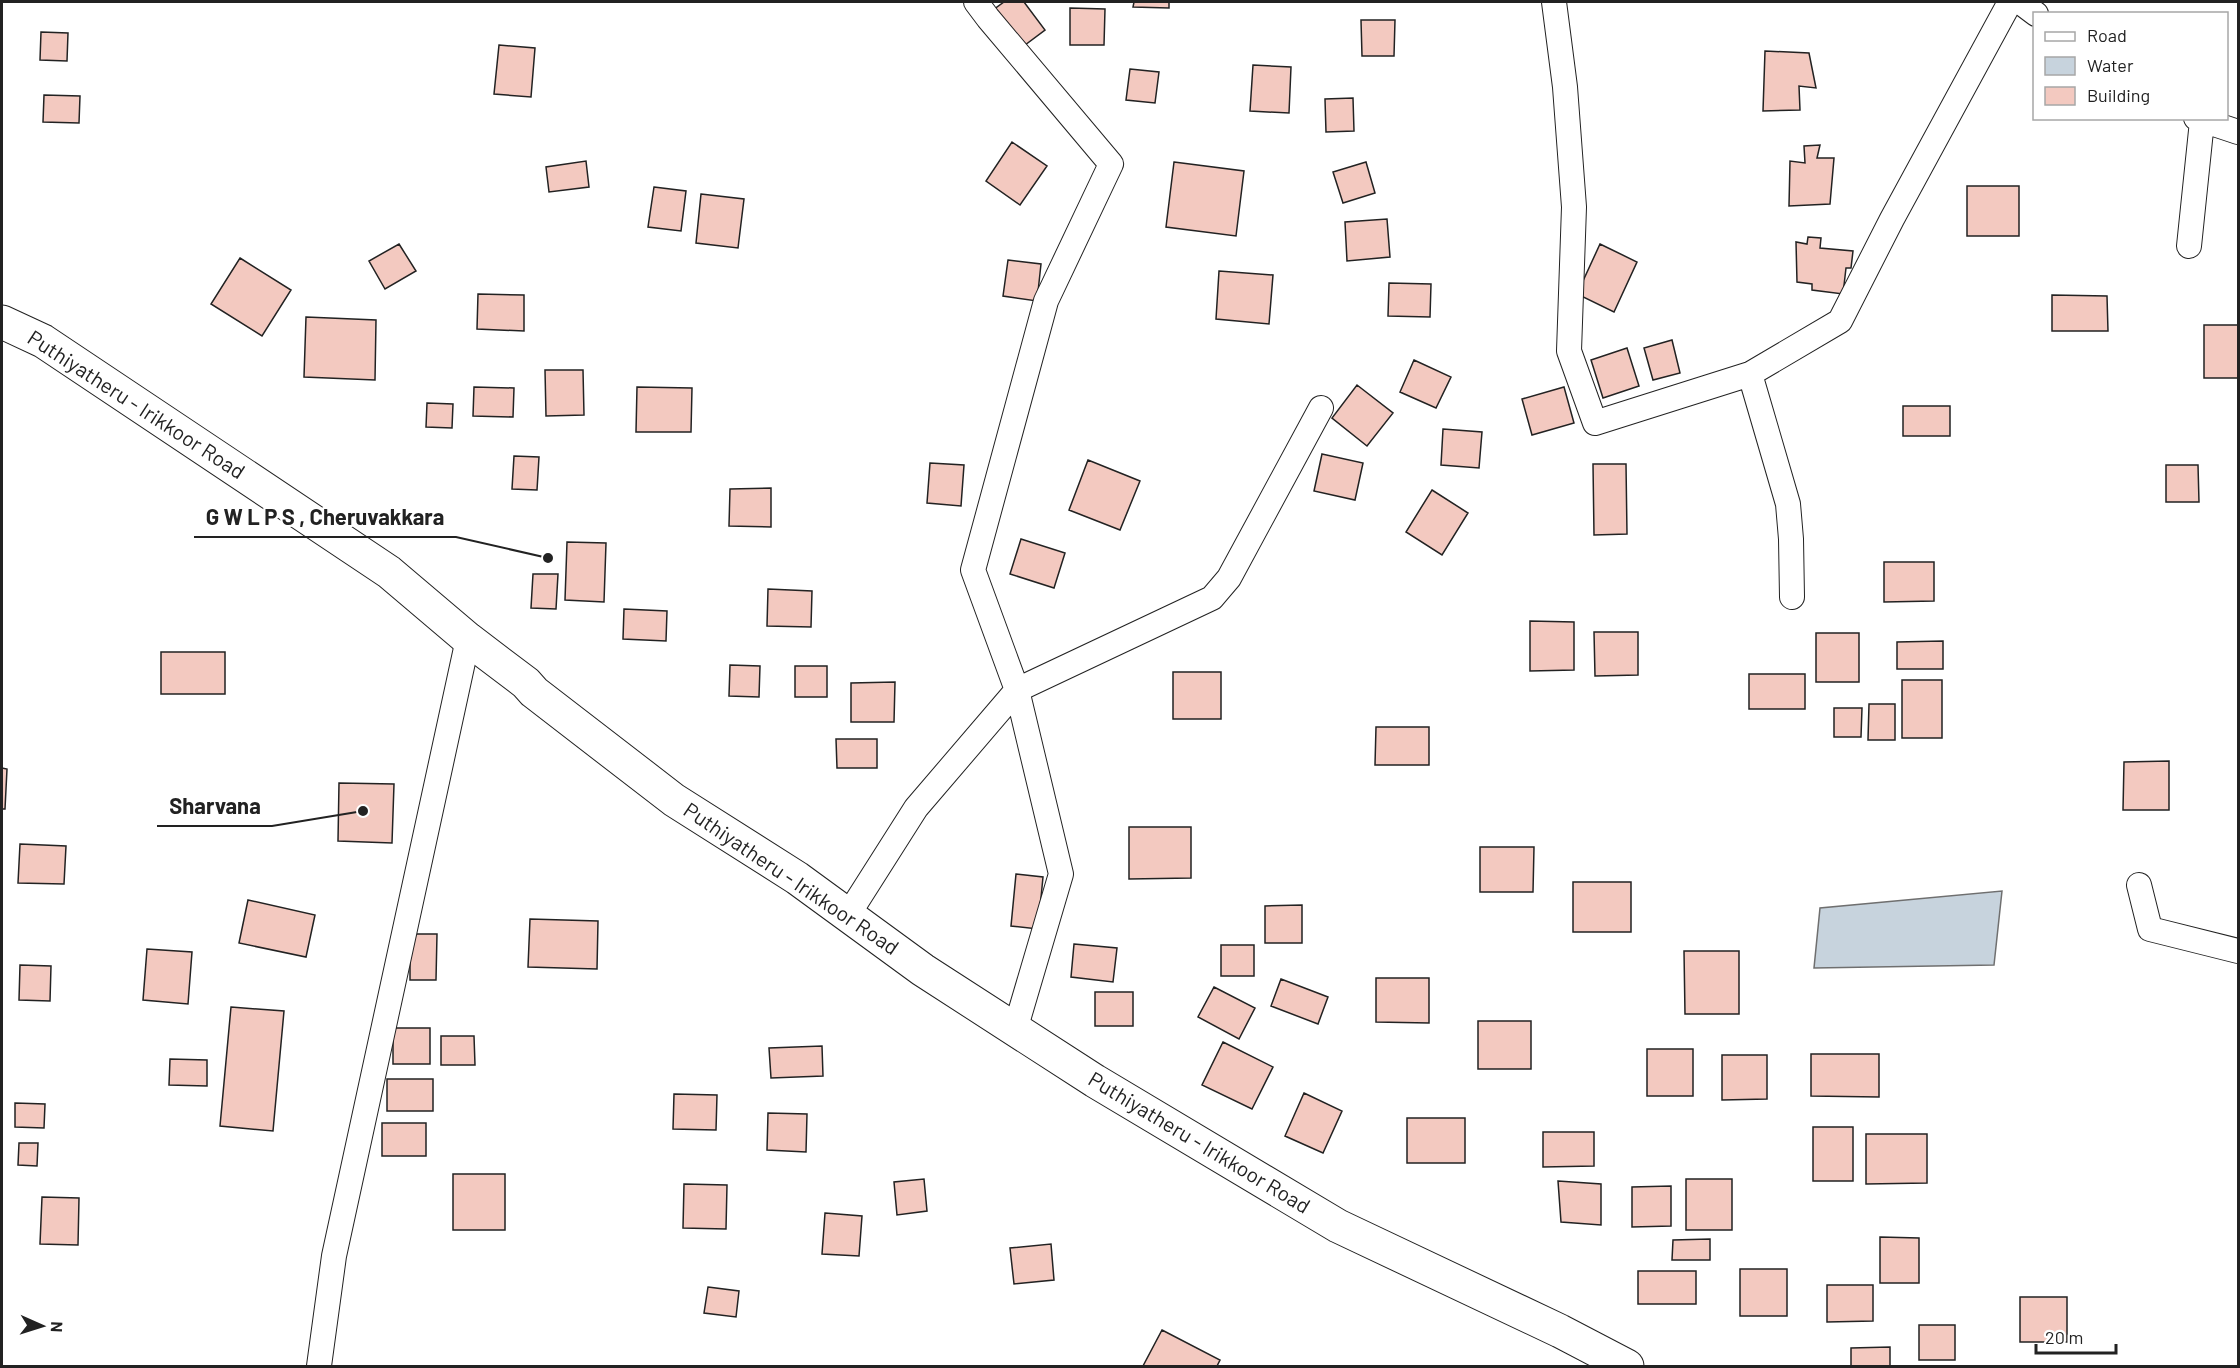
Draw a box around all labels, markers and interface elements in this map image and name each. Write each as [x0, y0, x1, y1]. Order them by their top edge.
legend [2033, 12, 2228, 120]
text: Road [2087, 24, 2127, 46]
text: Water [2087, 54, 2134, 76]
text: Building [2087, 84, 2150, 106]
street label: Puthiyatheru - Irikkoor Road [24, 324, 250, 483]
callout: G W L P S , Cheruvakkara [194, 497, 456, 537]
text: G W L P S , Cheruvakkara [206, 503, 444, 529]
callout: Sharvana [157, 786, 272, 826]
text: Sharvana [169, 792, 261, 818]
street label: Puthiyatheru - Irikkoor Road [680, 796, 904, 959]
street label: Puthiyatheru - Irikkoor Road [1085, 1066, 1315, 1218]
north arrow [12, 1296, 72, 1356]
scale bar [2036, 1317, 2116, 1355]
text: N [48, 1321, 67, 1333]
text: 20 m [2045, 1326, 2083, 1348]

